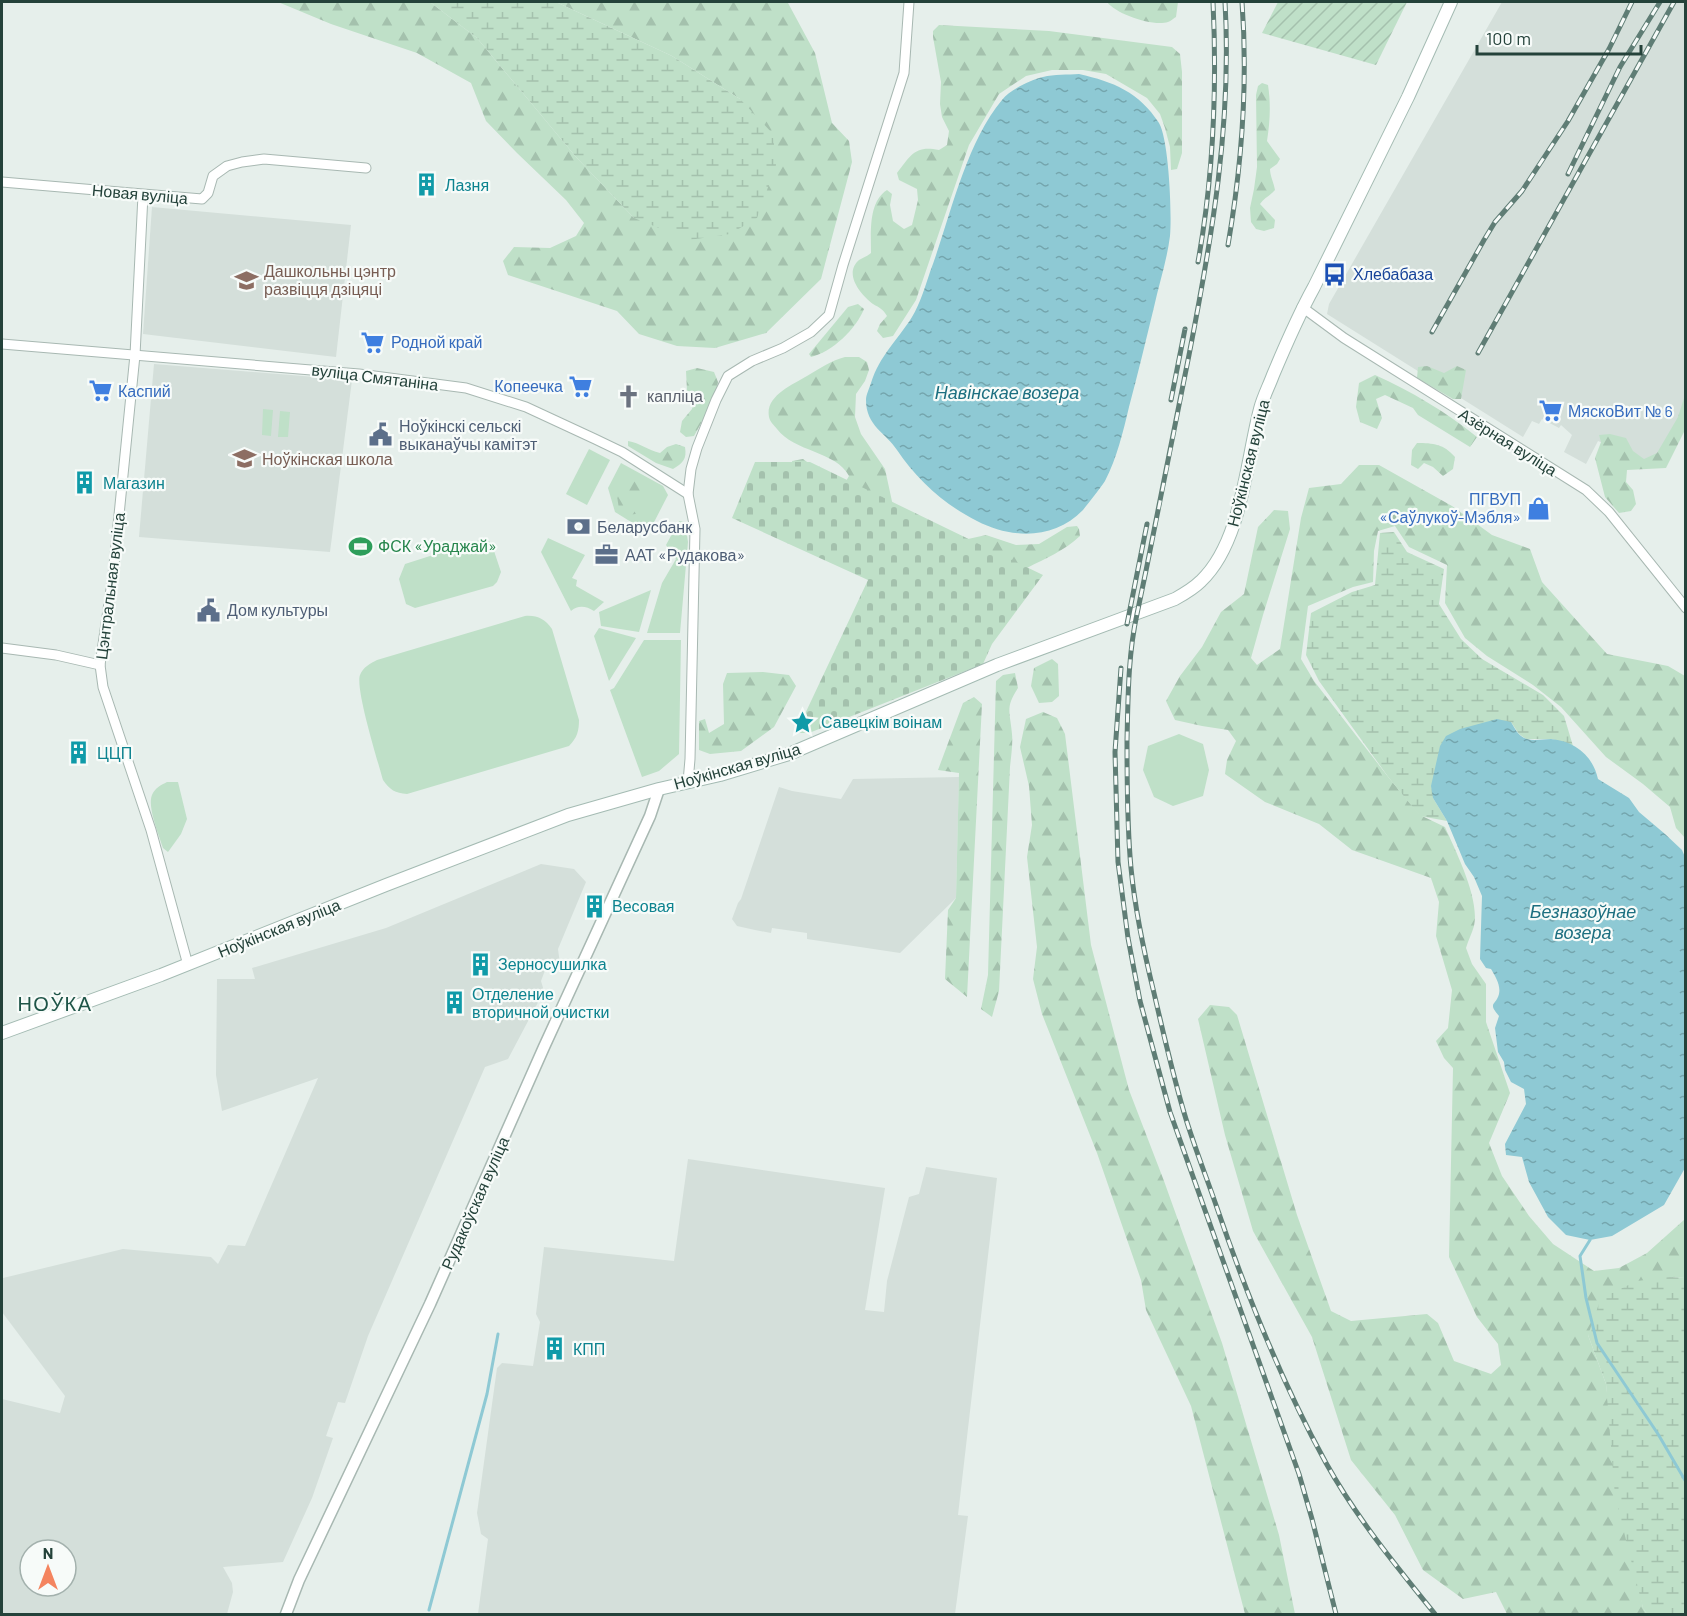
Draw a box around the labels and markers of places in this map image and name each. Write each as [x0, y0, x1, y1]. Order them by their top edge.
building icon: Лазня [414, 172, 440, 198]
place label: Лазня [445, 175, 489, 194]
place label: Дашкольны цэнтр развіцця дзіцяці [264, 261, 396, 298]
bus stop icon: Хлебабаза [1322, 261, 1348, 287]
place label: Хлебабаза [1353, 264, 1433, 283]
school or university icon: Дашкольны цэнтр развіцця дзіцяці [233, 267, 259, 293]
supermarket icon: Родной край [360, 329, 386, 355]
place label: Родной край [391, 332, 482, 351]
supermarket icon: Копеечка [568, 373, 594, 399]
place label: Копеечка [494, 376, 563, 395]
supermarket icon: Каспий [87, 378, 113, 404]
place label: Каспий [118, 381, 171, 400]
church icon: капліца [616, 383, 642, 409]
place label: капліца [647, 386, 703, 405]
supermarket icon: МяскоВит № 6 [1537, 398, 1563, 424]
place label: МяскоВит № 6 [1568, 401, 1673, 420]
place label: Ноўкінскі сельскі выканаўчы камітэт [399, 416, 538, 453]
public building icon: Ноўкінскі сельскі выканаўчы камітэт [368, 422, 394, 448]
school or university icon: Ноўкінская школа [231, 446, 257, 472]
place label: Ноўкінская школа [262, 449, 393, 468]
building icon: Магазин [72, 470, 98, 496]
place label: Магазин [103, 473, 165, 492]
place label: ПГВУП «Саўлукоў-Мэбля» [1379, 489, 1521, 526]
shop icon: ПГВУП «Саўлукоў-Мэбля» [1526, 495, 1552, 521]
bank icon: Беларусбанк [566, 514, 592, 540]
place label: Беларусбанк [597, 517, 693, 536]
sports icon: ФСК «Ураджай» [347, 533, 373, 559]
place label: ФСК «Ураджай» [378, 536, 497, 555]
office icon: ААТ «Рудакова» [594, 542, 620, 568]
place label: ААТ «Рудакова» [625, 545, 745, 564]
public building icon: Дом культуры [196, 597, 222, 623]
place label: Дом культуры [227, 600, 328, 619]
place icon: Савецкім воінам [790, 709, 816, 735]
place label: Савецкім воінам [821, 712, 942, 731]
building icon: ЦЦП [66, 740, 92, 766]
place label: ЦЦП [97, 743, 132, 762]
building icon: Весовая [581, 893, 607, 919]
place label: Весовая [612, 896, 675, 915]
building icon: Зерносушилка [467, 951, 493, 977]
place label: Зерносушилка [498, 954, 607, 973]
place label: Отделение вторичной очистки [472, 984, 609, 1021]
building icon: Отделение вторичной очистки [441, 990, 467, 1016]
building icon: КПП [542, 1336, 568, 1362]
place label: КПП [573, 1339, 605, 1358]

